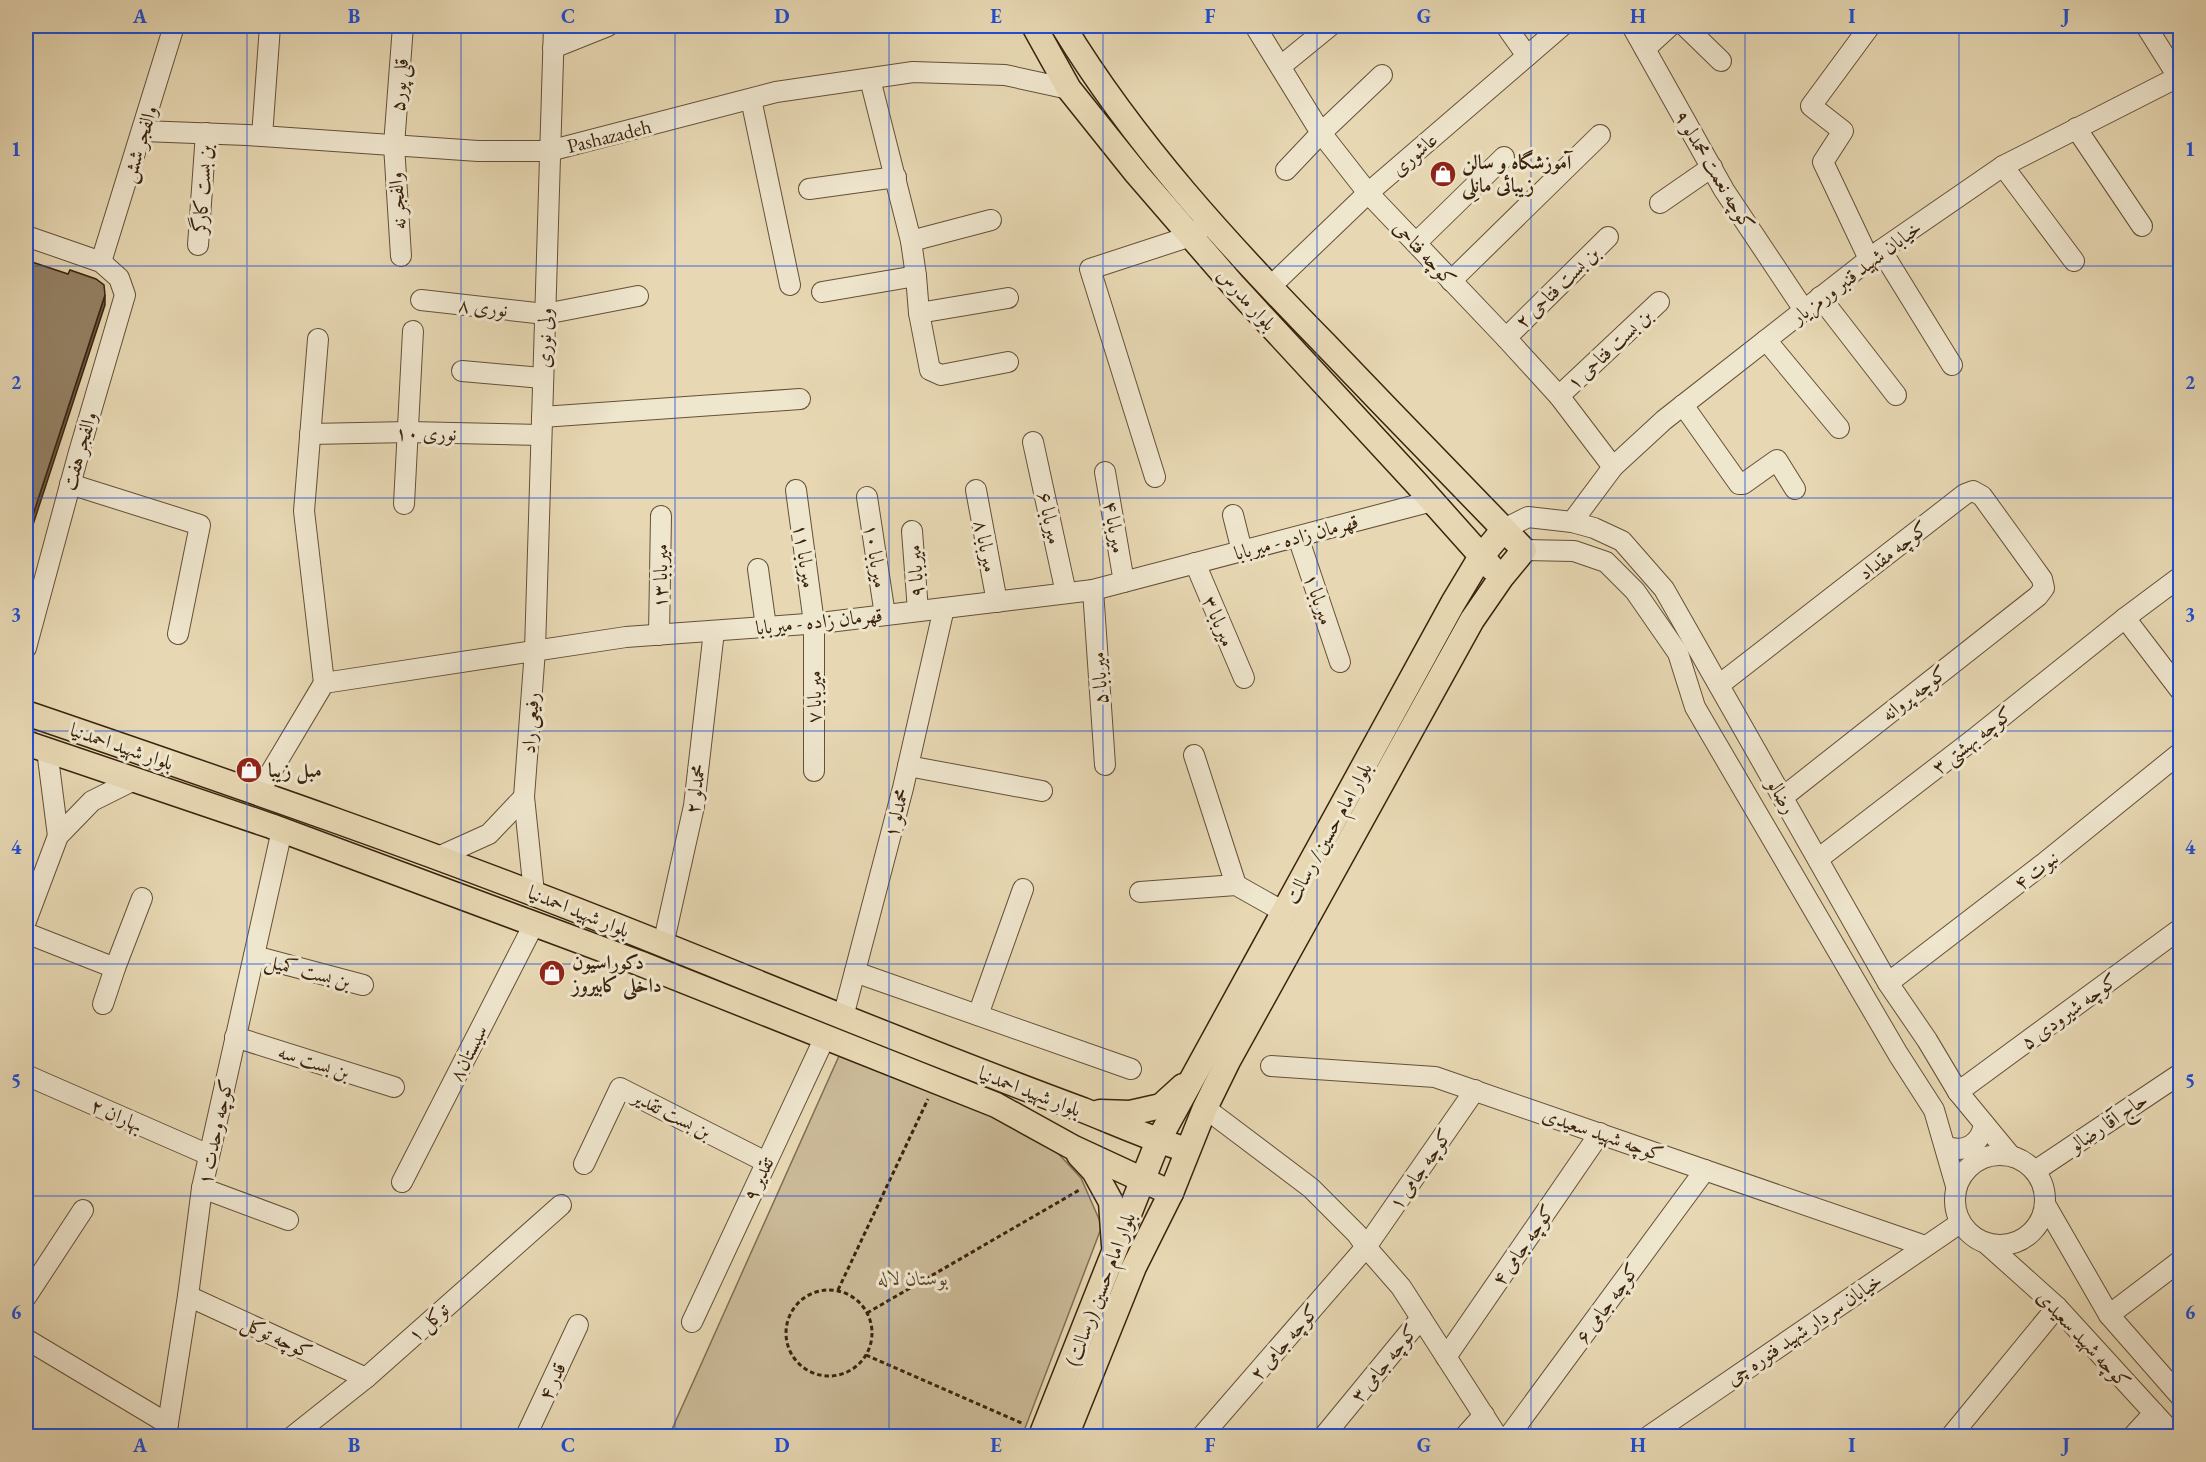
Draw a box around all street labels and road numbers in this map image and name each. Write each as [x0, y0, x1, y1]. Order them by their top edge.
street label: قلی پور۵ [384, 57, 416, 113]
street label: والفجر شش [115, 102, 164, 186]
street label: کوچه نعمت محمدلو ۹ [1668, 105, 1761, 235]
street label: Pashazadeh [564, 113, 654, 159]
street label: عاشوری [1385, 127, 1443, 181]
street label: بن بست کارگر [186, 143, 218, 236]
street label: والفجر نه [382, 171, 412, 231]
street label: خیابان شهید قنبر ورمزیار [1784, 214, 1927, 332]
street label: کوچه فتاحی [1387, 215, 1462, 292]
street label: بن بست فتاحی ۲ [1509, 240, 1605, 334]
street label: بلوار مدرس [1212, 262, 1282, 336]
street label: نوری ۸ [457, 291, 509, 323]
street label: بن بست فتاحی ۱ [1561, 303, 1657, 395]
street label: ولی نوری [530, 307, 558, 369]
street label: والفجر هفت [55, 409, 103, 493]
street label: نوری ۱۰ [395, 419, 457, 447]
street label: میربابا ۶ [1032, 489, 1068, 547]
street label: میربابا ۴ [1098, 499, 1132, 555]
street label: قهرمان زاده - میربابا [1231, 508, 1361, 566]
street label: کوچه مقداد [1853, 515, 1934, 586]
street label: میربابا ۸ [968, 518, 1004, 574]
street label: میربابا ۱۱ [788, 522, 822, 590]
street label: میربابا ۱۰ [858, 522, 894, 590]
street label: میربابا ۱۳ [646, 543, 674, 609]
street label: میربابا ۹ [900, 544, 930, 598]
street label: میربابا ۱ [1298, 570, 1340, 628]
street label: میربابا ۳ [1197, 592, 1241, 650]
street label: قهرمان زاده - میربابا [754, 601, 884, 641]
street label: میربابا ۵ [1084, 651, 1114, 705]
street label: کوچه پروانه [1876, 659, 1953, 728]
street label: میربابا ۷ [801, 671, 827, 723]
street label: رفیعی راد [515, 691, 546, 755]
street label: کوچه بهشتی ۳ [1926, 700, 2019, 781]
street label: بلوار شهید احمدنیا [67, 716, 177, 776]
street label: بلوار امام حسین/ رسالت [1278, 758, 1382, 911]
street label: محمدلو ۲ [679, 762, 711, 816]
street label: رضالو [1761, 772, 1802, 818]
street label: محمدلو ۱ [877, 786, 915, 840]
street label: نبوت ۴ [2008, 844, 2064, 896]
street label: بلوار شهید احمدنیا [524, 879, 634, 943]
street label: بن بست کمیل [262, 947, 354, 997]
street label: کوچه شیرودی ۵ [2015, 967, 2123, 1056]
street label: سیستان۸ [443, 1020, 493, 1086]
street label: بن بست سه [275, 1038, 353, 1086]
street label: بلوار شهید احمدنیا [975, 1060, 1085, 1122]
street label: کوچه وحدت ۱ [191, 1077, 240, 1188]
street label: بن بست تقدیر [626, 1082, 716, 1145]
street label: حاج آقا رضالو [2062, 1086, 2155, 1163]
street label: بهاران ۲ [87, 1092, 147, 1138]
street label: کوچه شهید سعیدی [1539, 1101, 1667, 1168]
street label: کوچه جامی ۱ [1383, 1123, 1458, 1215]
street label: ۹ تقدیر [737, 1152, 780, 1205]
street label: کوچه جامی ۴ [1486, 1199, 1561, 1291]
street label: بلوار امام حسین (رسالت) [1059, 1208, 1146, 1371]
street label: کوچه جامی ۶ [1569, 1258, 1646, 1349]
street label: خیابان سردار شهید فتوره چی [1721, 1267, 1888, 1392]
street label: کوچه شهید سعیدی [2031, 1284, 2137, 1395]
street label: توکل ۱ [402, 1296, 455, 1348]
street label: کوچه جامی ۲ [1244, 1298, 1325, 1386]
street label: کوچه توکل [237, 1309, 317, 1366]
street label: کوچه جامی ۳ [1344, 1319, 1424, 1408]
street label: قدر ۴ [532, 1358, 572, 1404]

